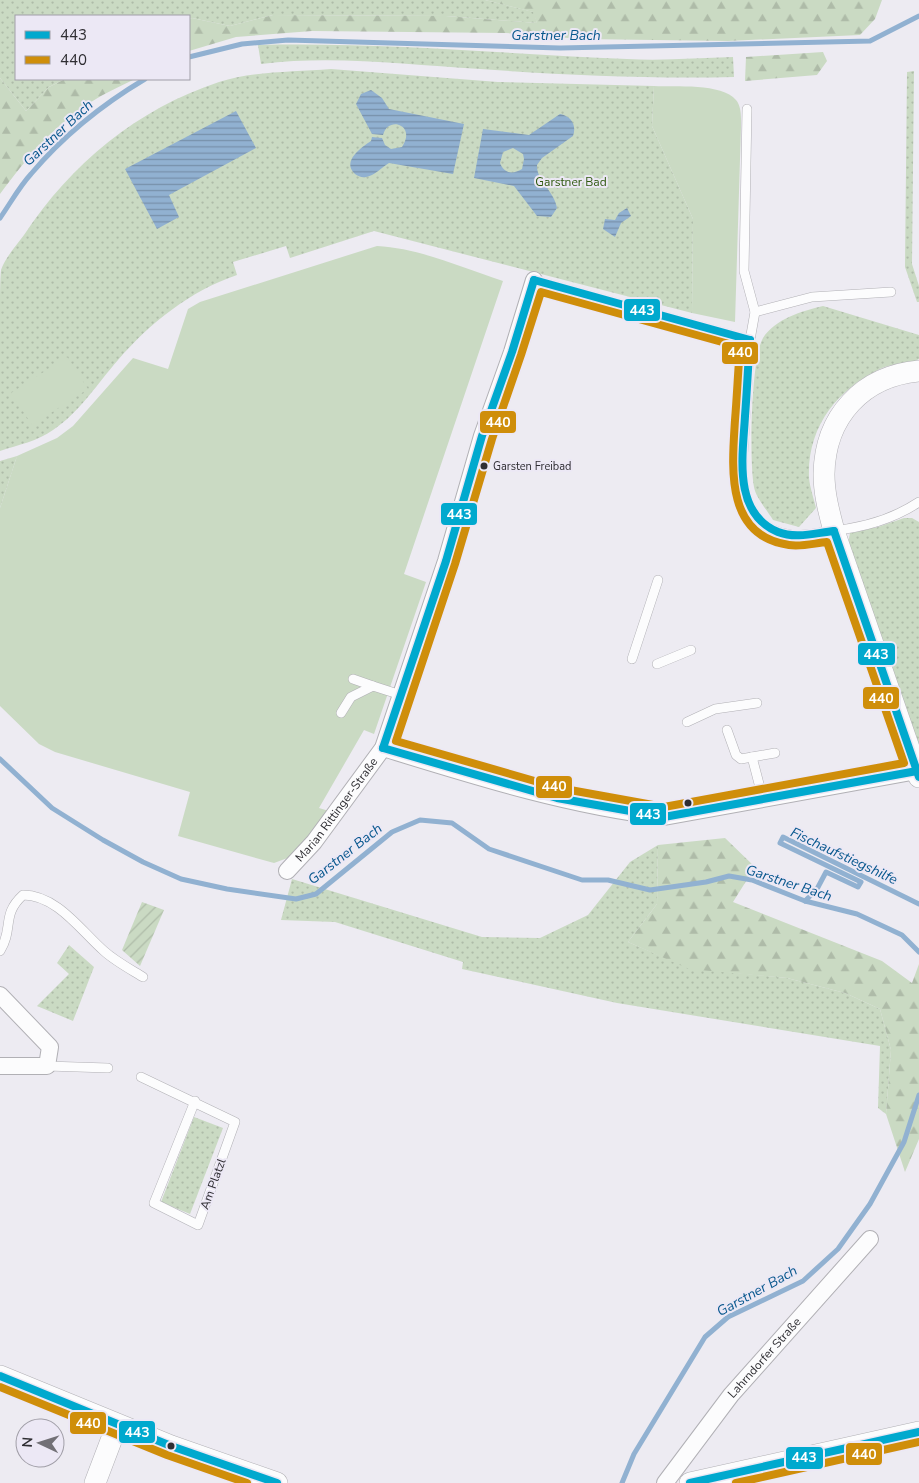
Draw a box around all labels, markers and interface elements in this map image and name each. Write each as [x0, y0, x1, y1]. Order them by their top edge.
legend [15, 15, 190, 80]
text: 443 [60, 25, 87, 45]
water label: Garstner Bach [511, 26, 601, 45]
text: 440 [60, 50, 87, 70]
water label: Garstner Bach [19, 96, 97, 170]
park label: Garstner Bad [535, 174, 607, 190]
line badge: 443 [623, 298, 661, 322]
text: 443 [629, 301, 655, 320]
line badge: 440 [721, 341, 759, 365]
text: 440 [727, 343, 753, 362]
line badge: 440 [479, 410, 517, 434]
text: 440 [485, 413, 511, 432]
place label: Garsten Freibad [493, 459, 572, 474]
marker: Garsten Freibad [479, 461, 489, 471]
line badge: 443 [440, 502, 478, 526]
text: 443 [446, 505, 472, 524]
line badge: 443 [857, 642, 896, 666]
text: 443 [863, 645, 889, 664]
line badge: 440 [862, 686, 900, 710]
text: 440 [868, 689, 894, 708]
street label: Marian Rittinger-Straße [292, 754, 381, 865]
line badge: 440 [535, 775, 573, 799]
text: 440 [541, 777, 567, 796]
unlabelled marker [683, 798, 693, 808]
line badge: 443 [629, 802, 667, 826]
text: 443 [635, 805, 661, 824]
water label: Garstner Bach [304, 819, 386, 889]
water label: Fischaufstiegshilfe [787, 823, 901, 889]
water label: Garstner Bach [744, 860, 834, 906]
street label: Am Platzl [196, 1156, 230, 1212]
water label: Garstner Bach [713, 1261, 801, 1321]
street label: Lahrndorfer Straße [724, 1314, 804, 1401]
line badge: 440 [69, 1411, 107, 1435]
text: 440 [75, 1414, 101, 1433]
north arrow [15, 1418, 65, 1468]
line badge: 443 [118, 1420, 156, 1444]
text: 443 [124, 1423, 150, 1442]
text: N [18, 1436, 37, 1448]
unlabelled marker [166, 1441, 176, 1451]
line badge: 440 [845, 1442, 883, 1466]
text: 440 [851, 1445, 877, 1464]
line badge: 443 [785, 1446, 824, 1470]
text: 443 [791, 1448, 817, 1467]

